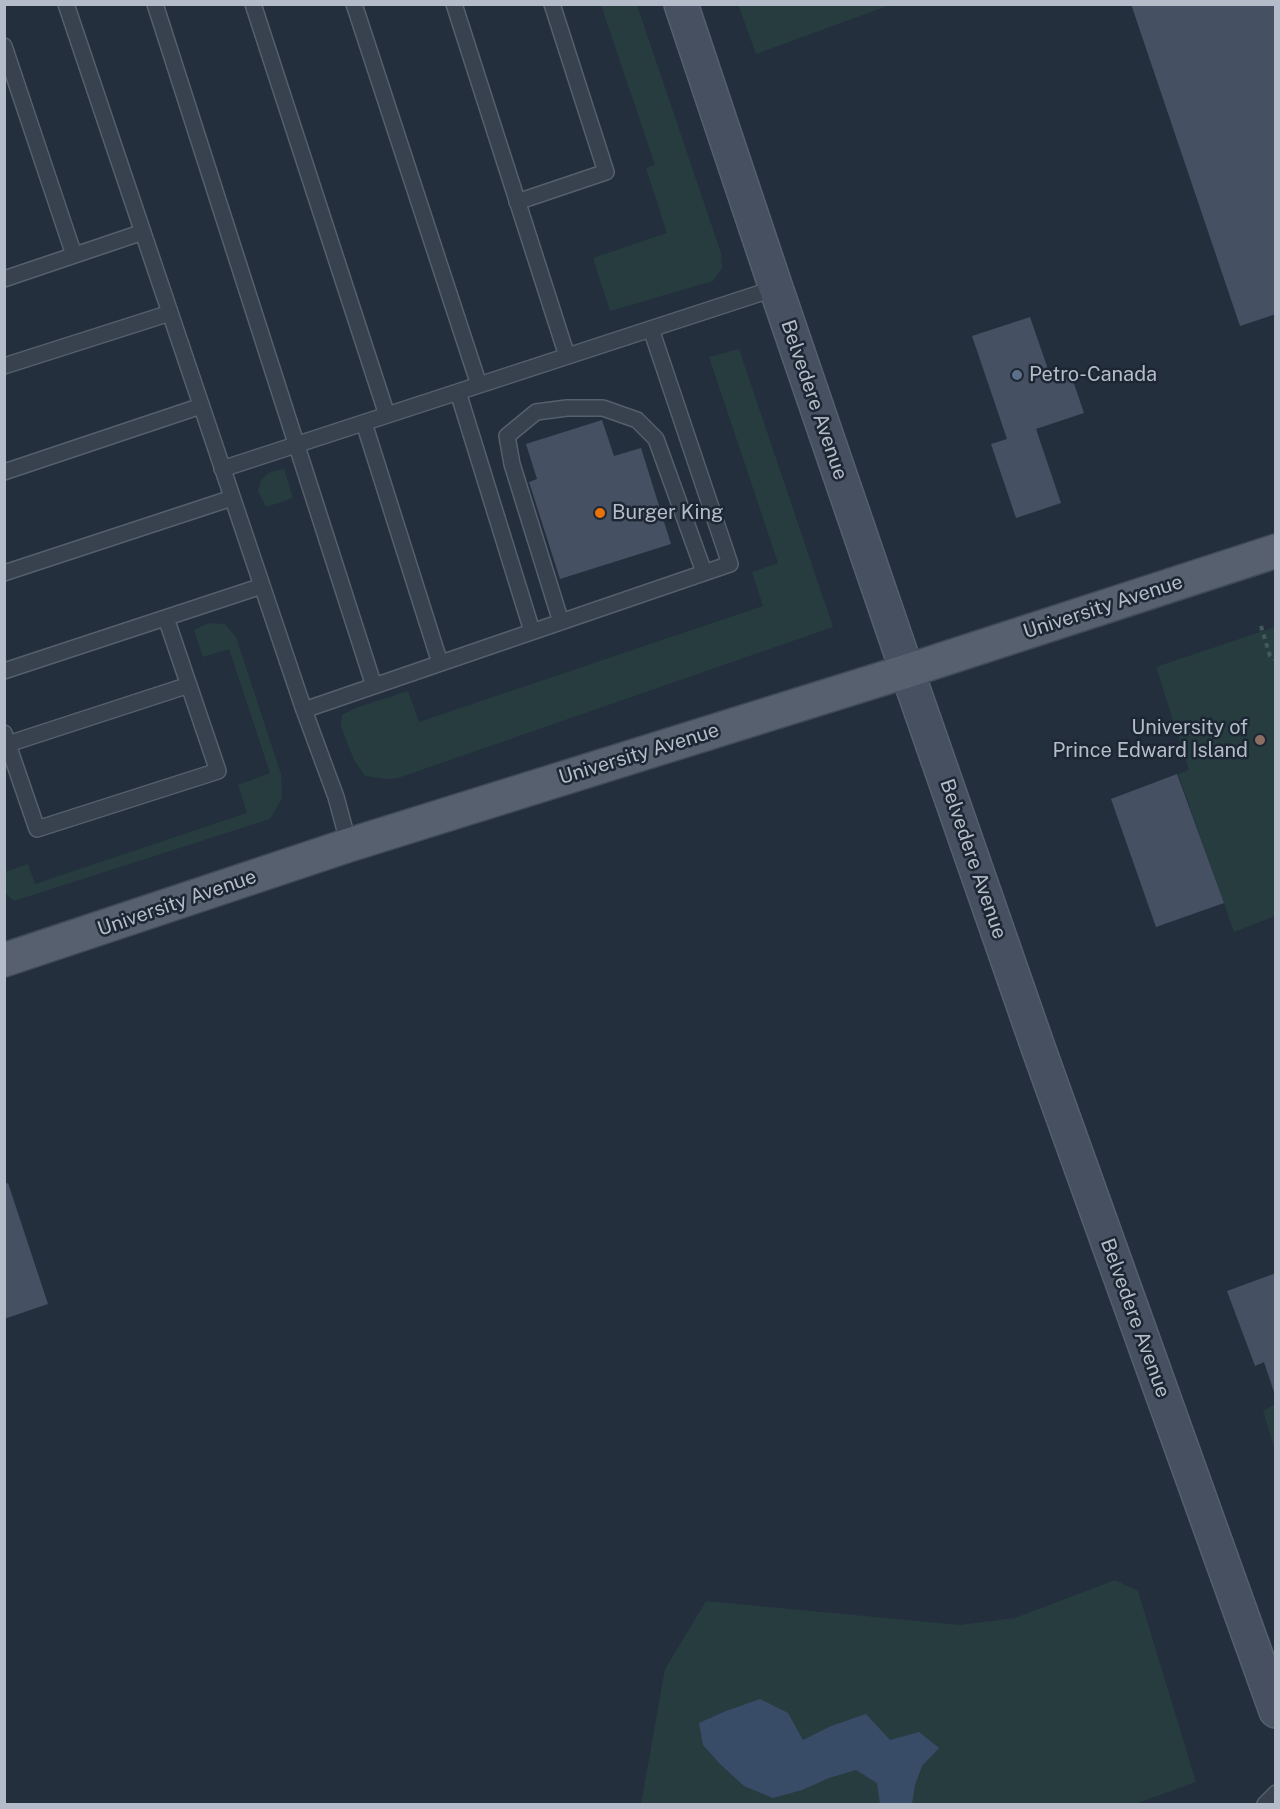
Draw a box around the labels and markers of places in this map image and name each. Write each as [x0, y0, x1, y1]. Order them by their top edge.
place label: Petro-Canada [1029, 363, 1157, 387]
marker: Petro-Canada [1010, 368, 1024, 382]
place label: Burger King [612, 501, 723, 525]
marker: Burger King [593, 506, 607, 520]
place label: University of Prince Edward Island [1052, 716, 1248, 763]
marker: University of Prince Edward Island [1253, 733, 1267, 747]

